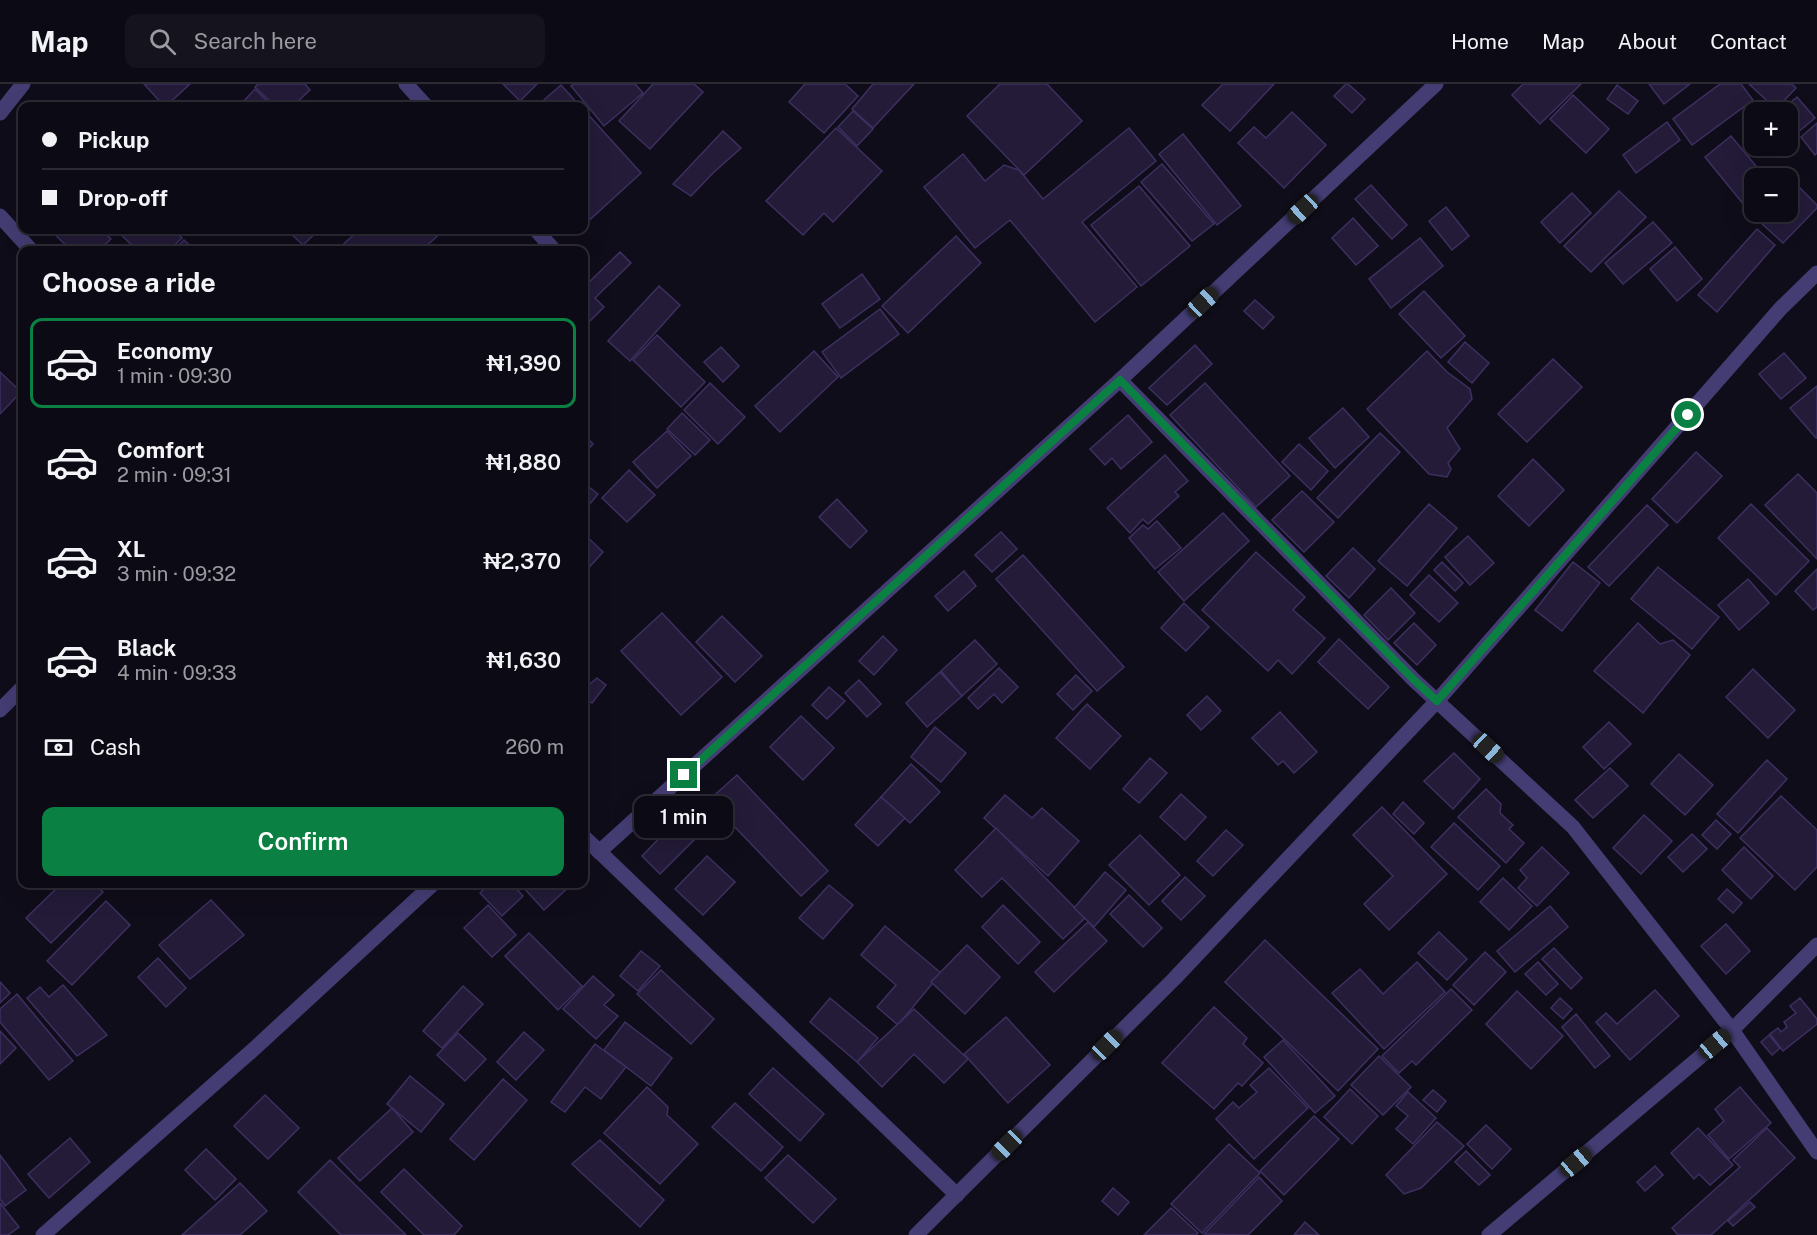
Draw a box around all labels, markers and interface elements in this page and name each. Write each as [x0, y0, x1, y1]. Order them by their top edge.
search box [125, 14, 545, 68]
text: Map [30, 25, 89, 58]
icon: search [146, 25, 179, 58]
text: Search here [194, 28, 317, 54]
text: Home [1451, 29, 1509, 54]
text: Map [1542, 29, 1585, 54]
text: About [1618, 29, 1677, 54]
text: Contact [1710, 29, 1787, 54]
map controls [1744, 102, 1798, 222]
button: + [1744, 102, 1798, 156]
text: Pickup [78, 127, 149, 153]
button: − [1744, 168, 1798, 222]
text: Drop-off [78, 185, 168, 211]
car [1284, 190, 1322, 228]
text: Choose a ride [42, 266, 216, 298]
car [1184, 283, 1222, 321]
icon: car [45, 336, 99, 390]
text: Economy [117, 338, 213, 364]
text: ₦1,390 [486, 350, 561, 376]
text: 1 min · 09:30 [117, 364, 232, 388]
route start [1674, 401, 1701, 428]
icon: car [45, 435, 99, 489]
text: Comfort [117, 437, 204, 463]
text: ₦1,880 [486, 449, 561, 475]
text: 2 min · 09:31 [117, 463, 232, 487]
icon: car [45, 534, 99, 588]
text: XL [117, 536, 145, 562]
text: ₦2,370 [483, 548, 561, 574]
text: 3 min · 09:32 [117, 562, 236, 586]
icon: car [45, 633, 99, 687]
text: Black [117, 635, 176, 661]
text: ₦1,630 [486, 647, 561, 673]
text: 4 min · 09:33 [117, 661, 237, 685]
car [1469, 729, 1507, 767]
icon: cash [42, 731, 75, 764]
text: Cash [90, 734, 141, 760]
text: 260 m [505, 735, 564, 759]
route end [670, 761, 697, 788]
callout: 1 min [634, 796, 734, 838]
text: 1 min [660, 805, 707, 829]
button: Confirm [42, 807, 564, 876]
car [1088, 1026, 1126, 1064]
car [1695, 1026, 1735, 1062]
car [988, 1126, 1026, 1164]
car [1556, 1144, 1596, 1180]

